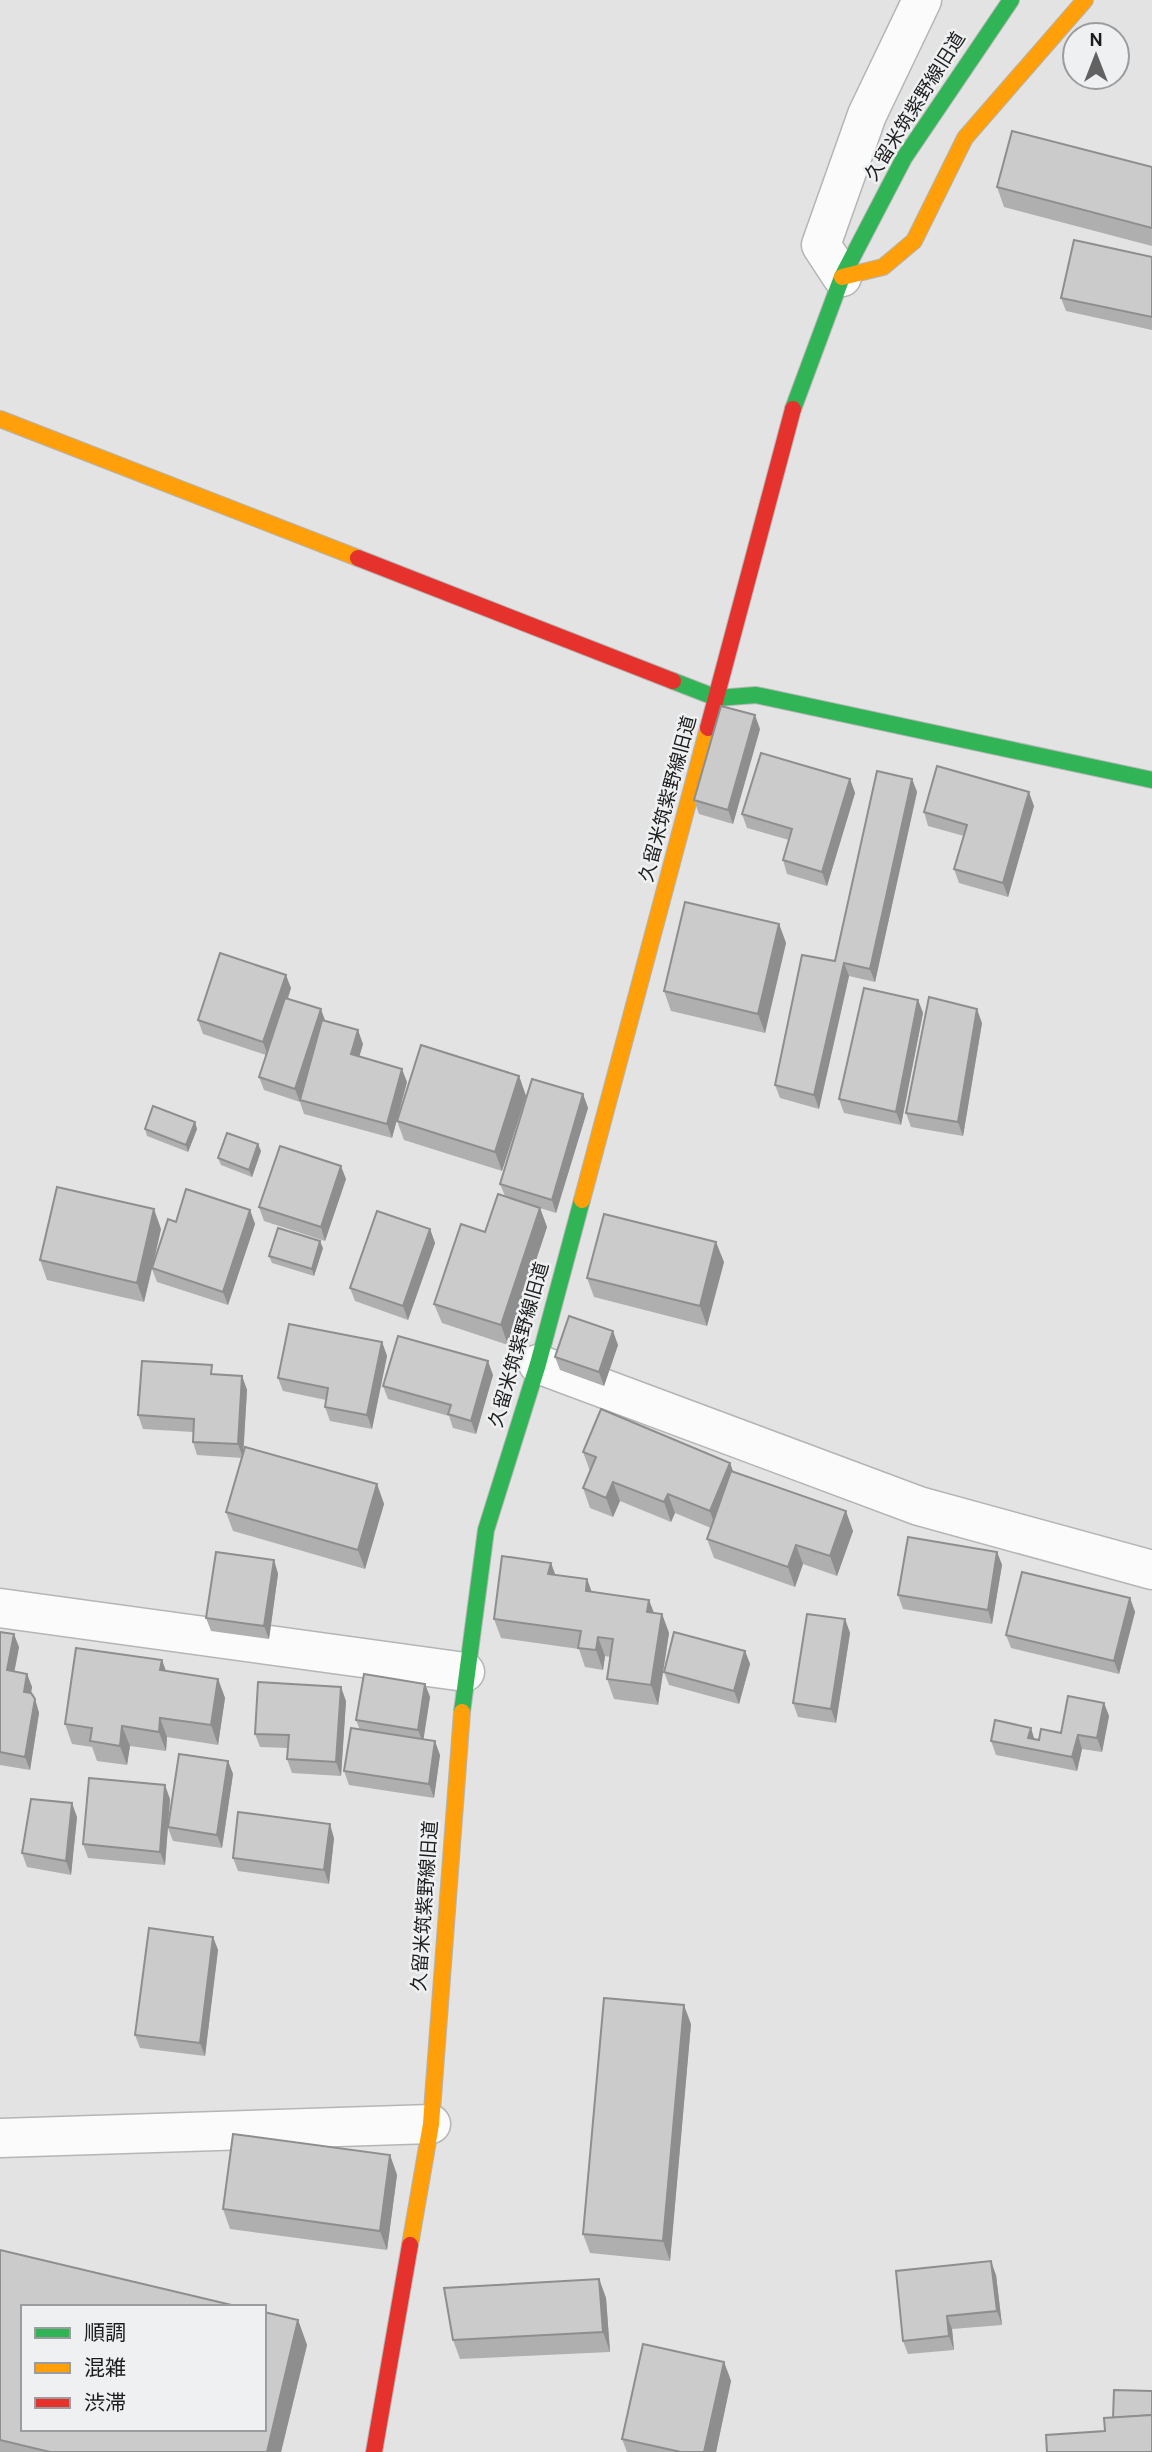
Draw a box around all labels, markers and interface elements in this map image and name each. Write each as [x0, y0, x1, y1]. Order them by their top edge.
north arrow [1061, 21, 1131, 91]
street label: 久留米筑紫野線旧道 [861, 28, 971, 186]
text: N [1089, 29, 1103, 53]
street label: 久留米筑紫野線旧道 [635, 713, 703, 885]
street label: 久留米筑紫野線旧道 [485, 1259, 555, 1431]
street label: 久留米筑紫野線旧道 [408, 1820, 444, 1992]
legend [21, 2305, 266, 2431]
text: 順調 [84, 2321, 126, 2348]
text: 混雑 [84, 2356, 126, 2383]
text: 渋滞 [84, 2391, 126, 2418]

